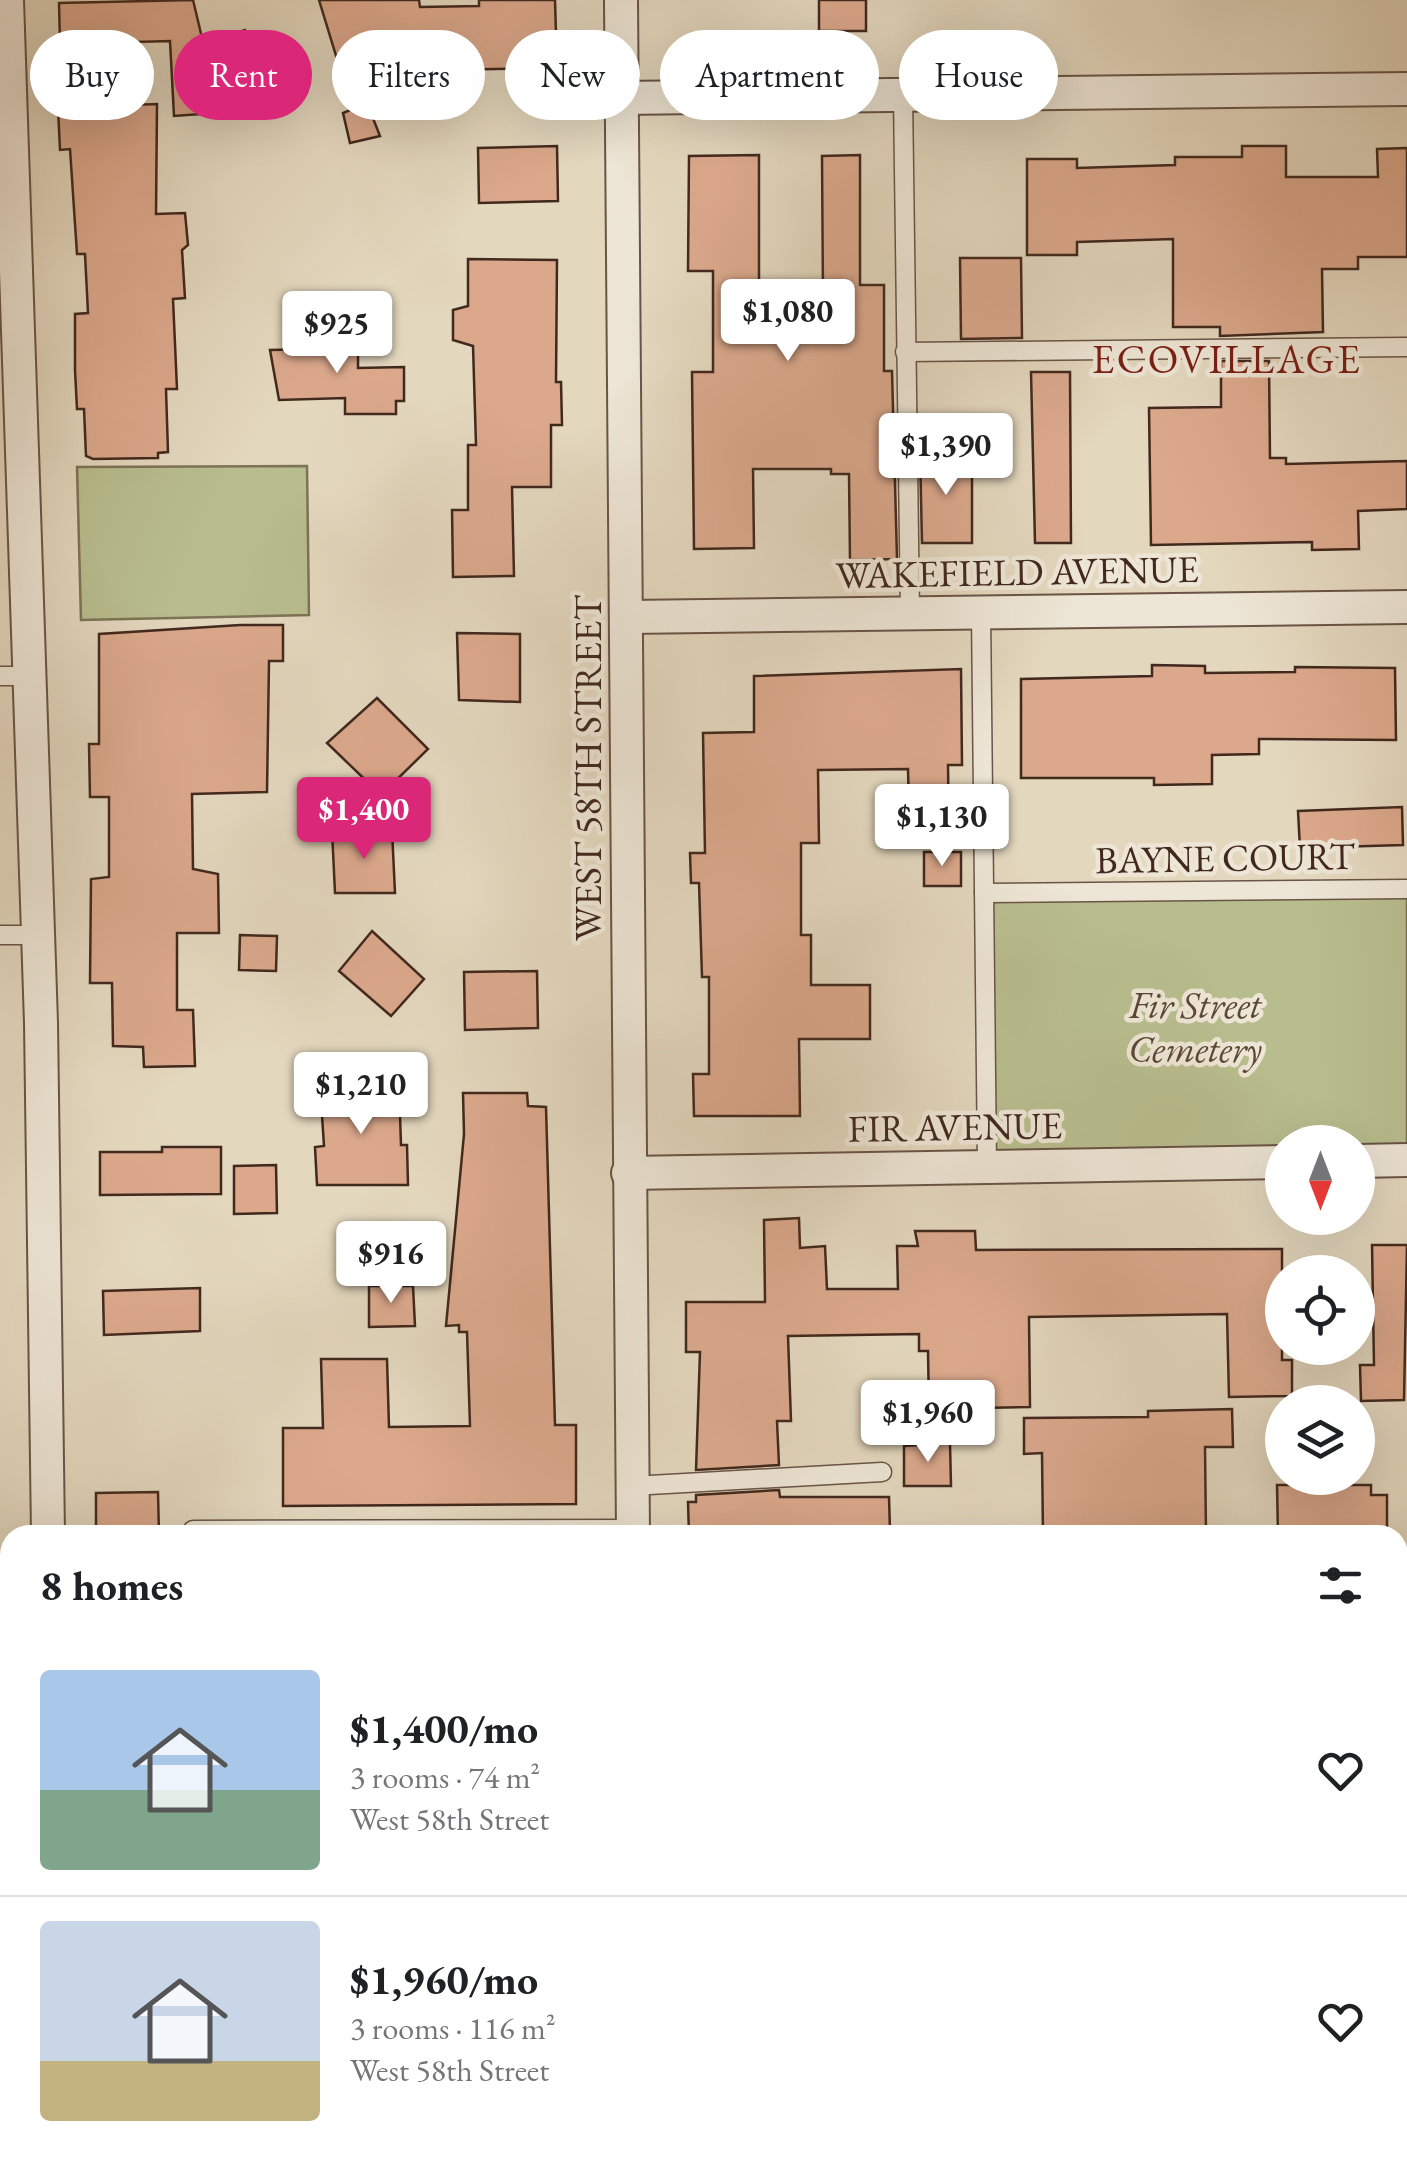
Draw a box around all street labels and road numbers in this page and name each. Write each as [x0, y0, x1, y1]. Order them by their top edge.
street label: WAKEFIELD AVENUE [835, 544, 1199, 599]
street label: WEST 58TH STREET [563, 595, 612, 941]
street label: BAYNE COURT [1095, 831, 1356, 884]
street label: FIR AVENUE [847, 1100, 1063, 1153]

